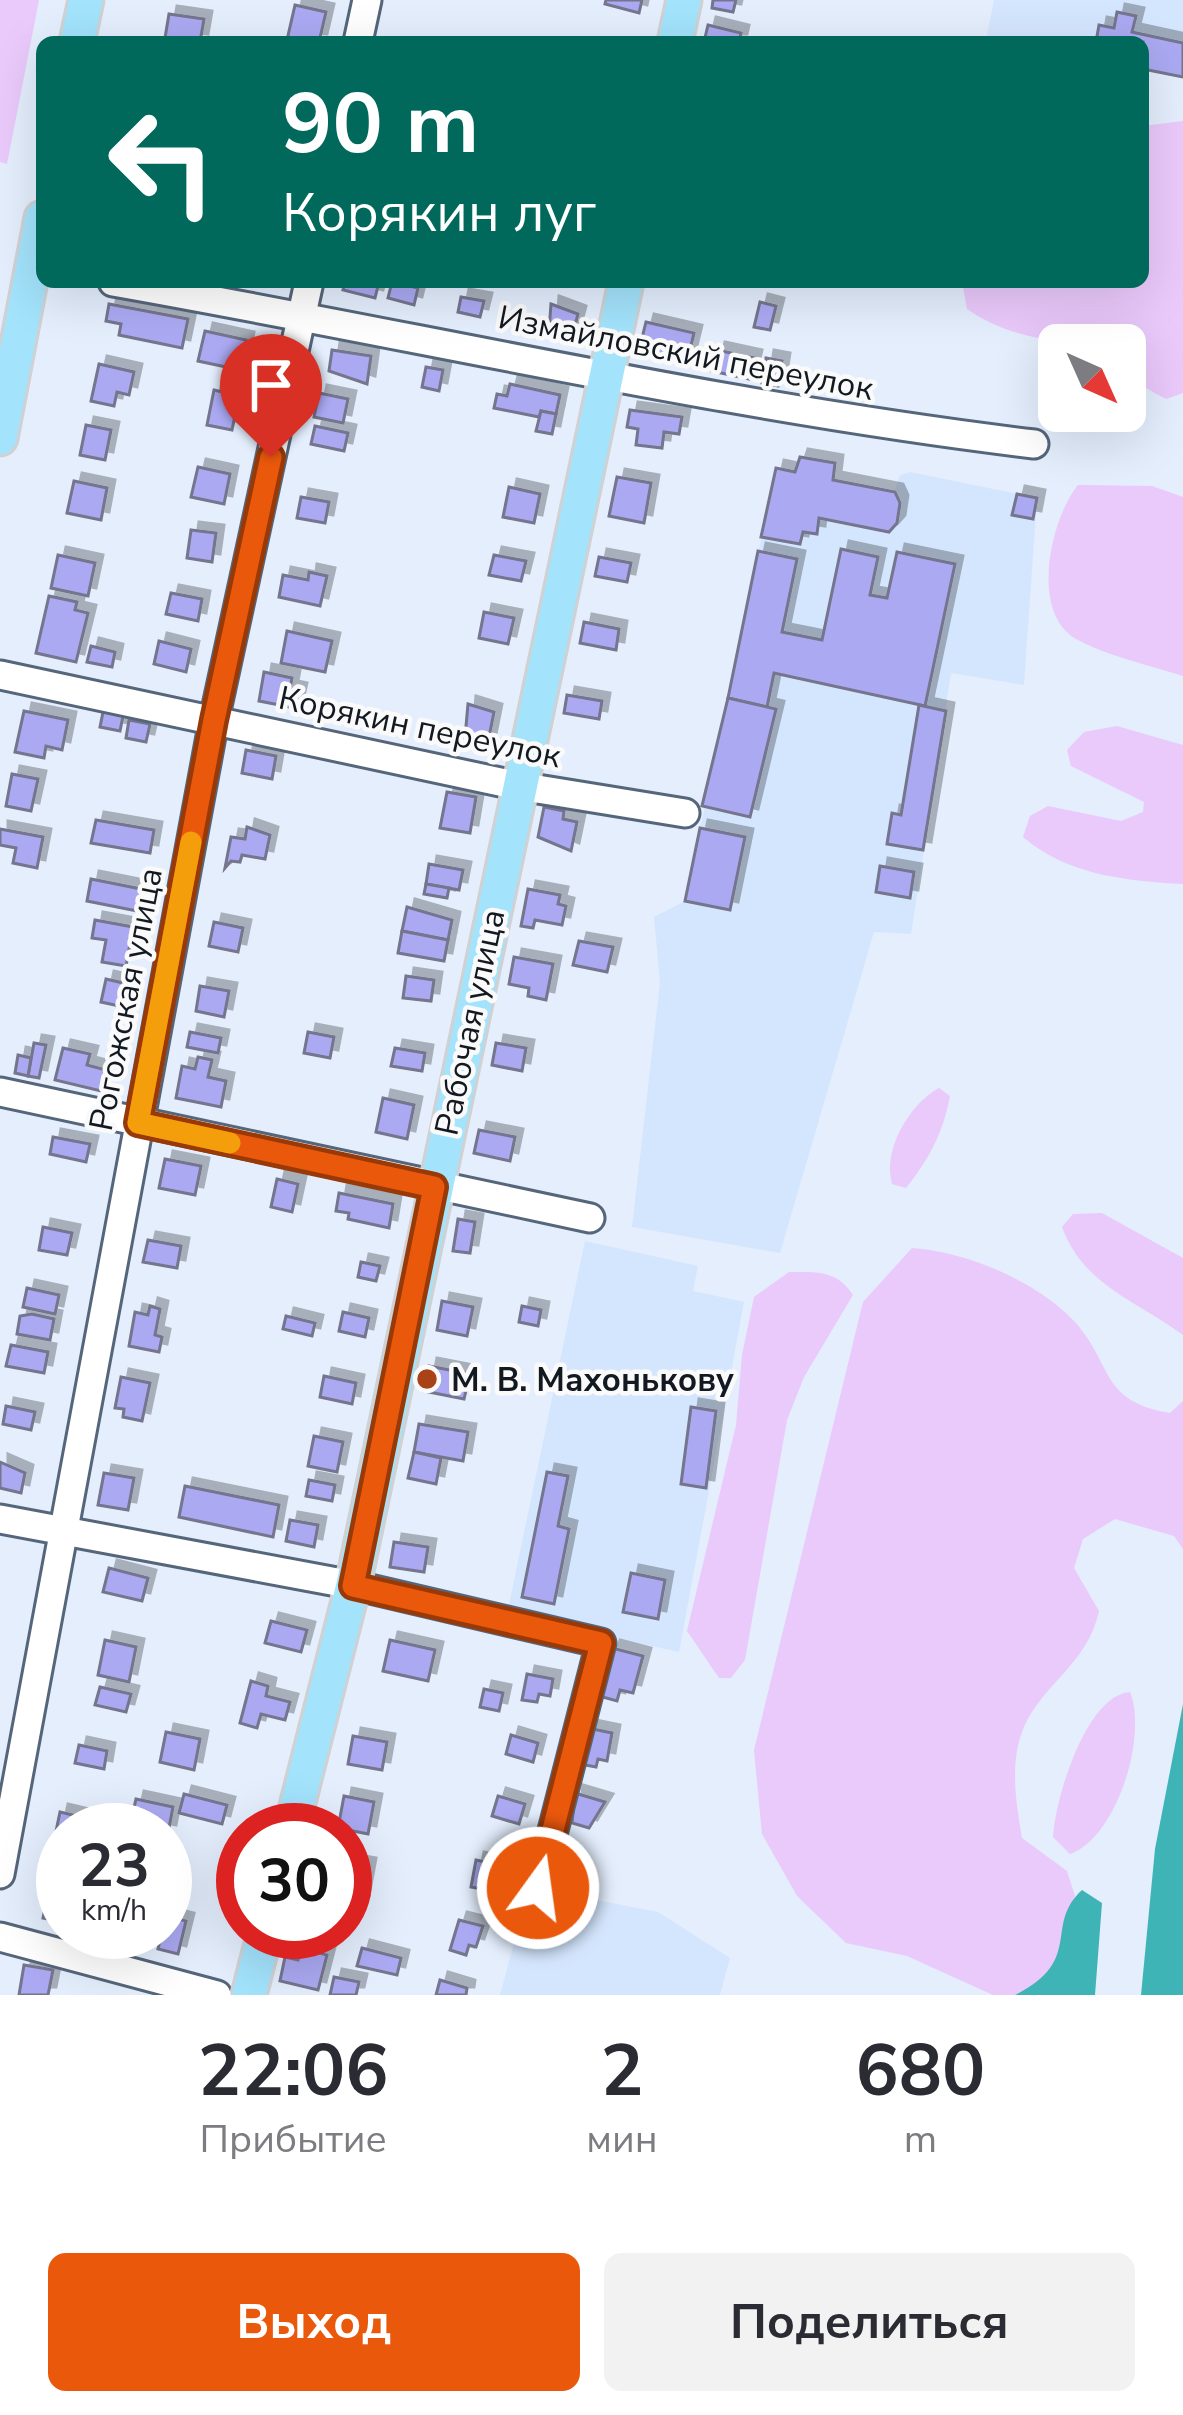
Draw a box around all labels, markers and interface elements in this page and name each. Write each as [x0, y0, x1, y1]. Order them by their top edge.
text: 90 m [282, 67, 479, 182]
icon: left [84, 84, 240, 240]
text: Корякин луг [282, 176, 596, 250]
street label: Измайловский переулок [494, 295, 878, 412]
north arrow [1038, 324, 1146, 432]
map controls [1038, 324, 1146, 432]
pin [220, 334, 322, 457]
icon: arrive [238, 352, 304, 418]
street label: Корякин переулок [275, 676, 565, 779]
street label: Рогожская улица [79, 864, 174, 1135]
street label: Рабочая улица [425, 905, 516, 1139]
place label: М. В. Махонькову [451, 1358, 734, 1403]
marker: М. В. Махонькову [414, 1366, 440, 1392]
speed limit sign: 30 [216, 1803, 372, 1959]
text: 23 [78, 1825, 150, 1907]
position arrow [475, 1825, 601, 1951]
text: km/h [81, 1890, 147, 1931]
text: 22:06 [198, 2022, 388, 2120]
text: 2 [600, 2022, 644, 2120]
text: 680 [856, 2022, 985, 2120]
text: Прибытие [200, 2113, 387, 2166]
text: мин [586, 2113, 658, 2166]
text: m [904, 2113, 937, 2166]
button: Выход [48, 2253, 580, 2391]
button: Поделиться [604, 2253, 1135, 2391]

